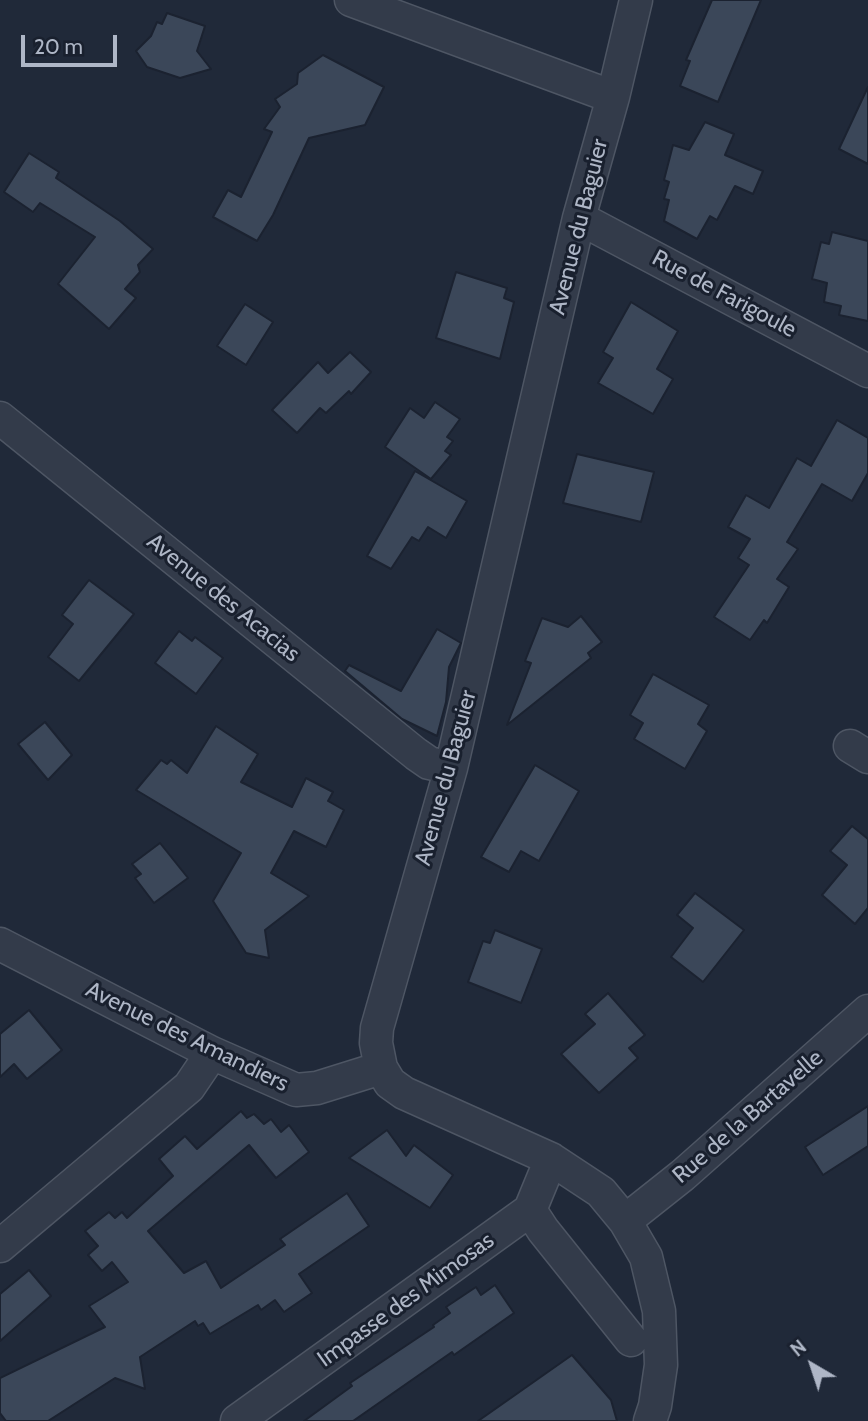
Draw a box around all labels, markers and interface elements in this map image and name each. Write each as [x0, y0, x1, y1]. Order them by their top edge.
scale bar [24, 21, 121, 65]
text: 20 m [34, 34, 83, 59]
street label: Avenue du Baguier [544, 136, 614, 318]
street label: Rue de Farigoule [647, 244, 801, 344]
street label: Avenue des Acacias [141, 528, 305, 668]
street label: Avenue du Baguier [409, 687, 483, 869]
street label: Avenue des Amandiers [81, 976, 293, 1098]
street label: Rue de la Bartavelle [667, 1044, 829, 1190]
street label: Impasse des Mimosas [312, 1227, 500, 1373]
north arrow [777, 1330, 847, 1400]
text: N [786, 1335, 811, 1361]

